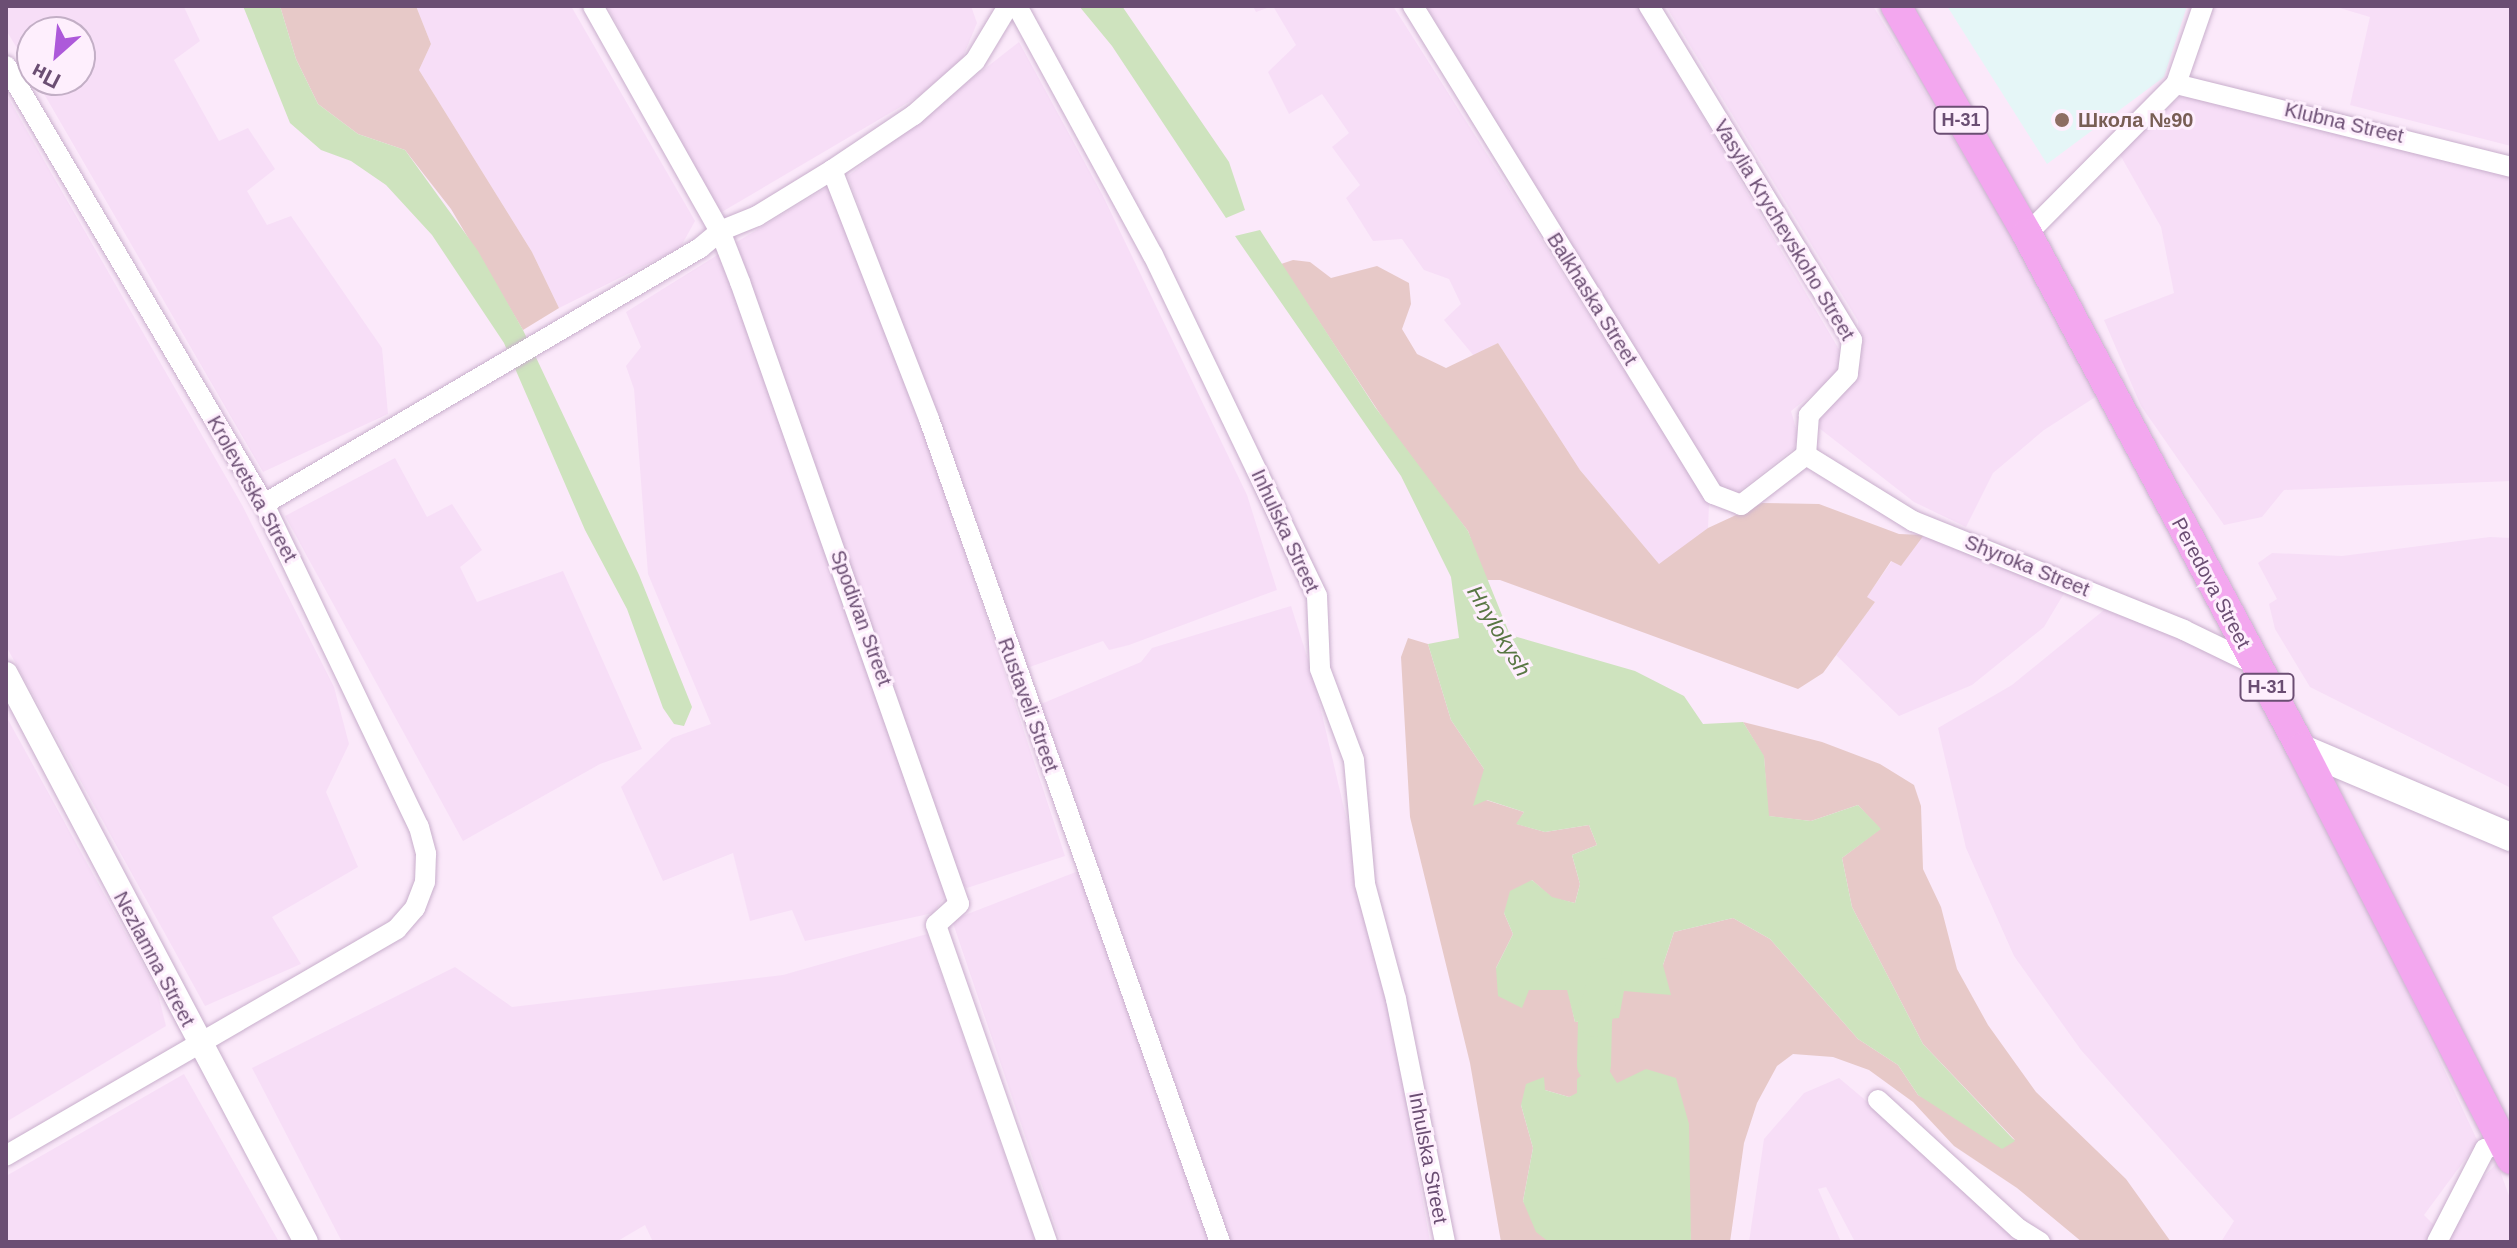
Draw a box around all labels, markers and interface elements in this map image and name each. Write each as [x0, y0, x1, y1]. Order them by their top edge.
north arrow [16, 16, 96, 96]
text: Пн [27, 58, 64, 94]
street label: Klubna Street [2282, 98, 2406, 148]
road number: Н-31 [1933, 106, 1989, 134]
place label: Школа №90 [2078, 108, 2193, 132]
marker: Школа №90 [2053, 111, 2071, 129]
street label: Vasylia Krychevskoho Street [1709, 115, 1859, 345]
street label: Balkhaska Street [1542, 229, 1642, 369]
street label: Krolevetska Street [202, 412, 302, 566]
street label: Inhulska Street [1246, 465, 1324, 597]
street label: Peredova Street [2166, 514, 2256, 652]
street label: Shyroka Street [1961, 530, 2093, 602]
street label: Spodivan Street [825, 547, 897, 689]
water label: Hnylokysh [1462, 581, 1536, 681]
street label: Rustaveli Street [993, 635, 1063, 775]
road number: Н-31 [2239, 673, 2295, 701]
street label: Nezlamna Street [108, 888, 200, 1030]
street label: Inhulska Street [1403, 1090, 1453, 1226]

